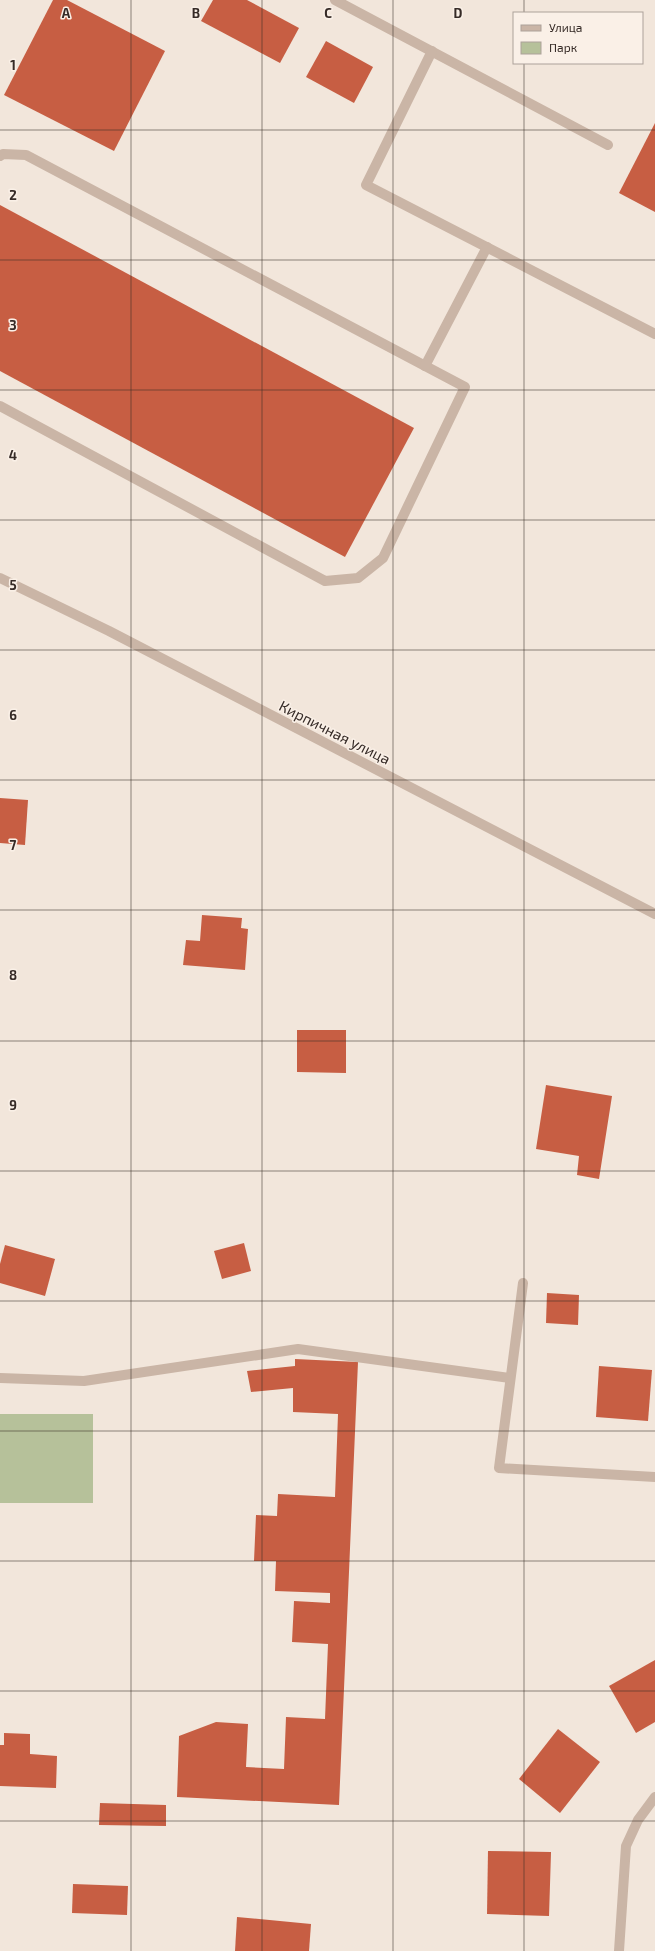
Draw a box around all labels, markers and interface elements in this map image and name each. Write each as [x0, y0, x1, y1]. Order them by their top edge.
text: A [62, 5, 71, 21]
text: B [192, 5, 200, 21]
text: C [324, 5, 332, 21]
text: D [454, 5, 463, 21]
legend [513, 12, 643, 64]
text: Улица [549, 20, 582, 34]
text: Парк [549, 40, 578, 54]
text: 1 [10, 57, 16, 73]
text: 2 [9, 187, 17, 203]
text: 3 [9, 317, 17, 333]
text: 4 [9, 447, 17, 463]
text: 5 [9, 577, 17, 593]
street label: Кирпичная улица [276, 696, 394, 769]
text: 6 [9, 707, 17, 723]
text: 7 [10, 837, 17, 853]
text: 8 [9, 967, 17, 983]
text: 9 [9, 1097, 17, 1113]

